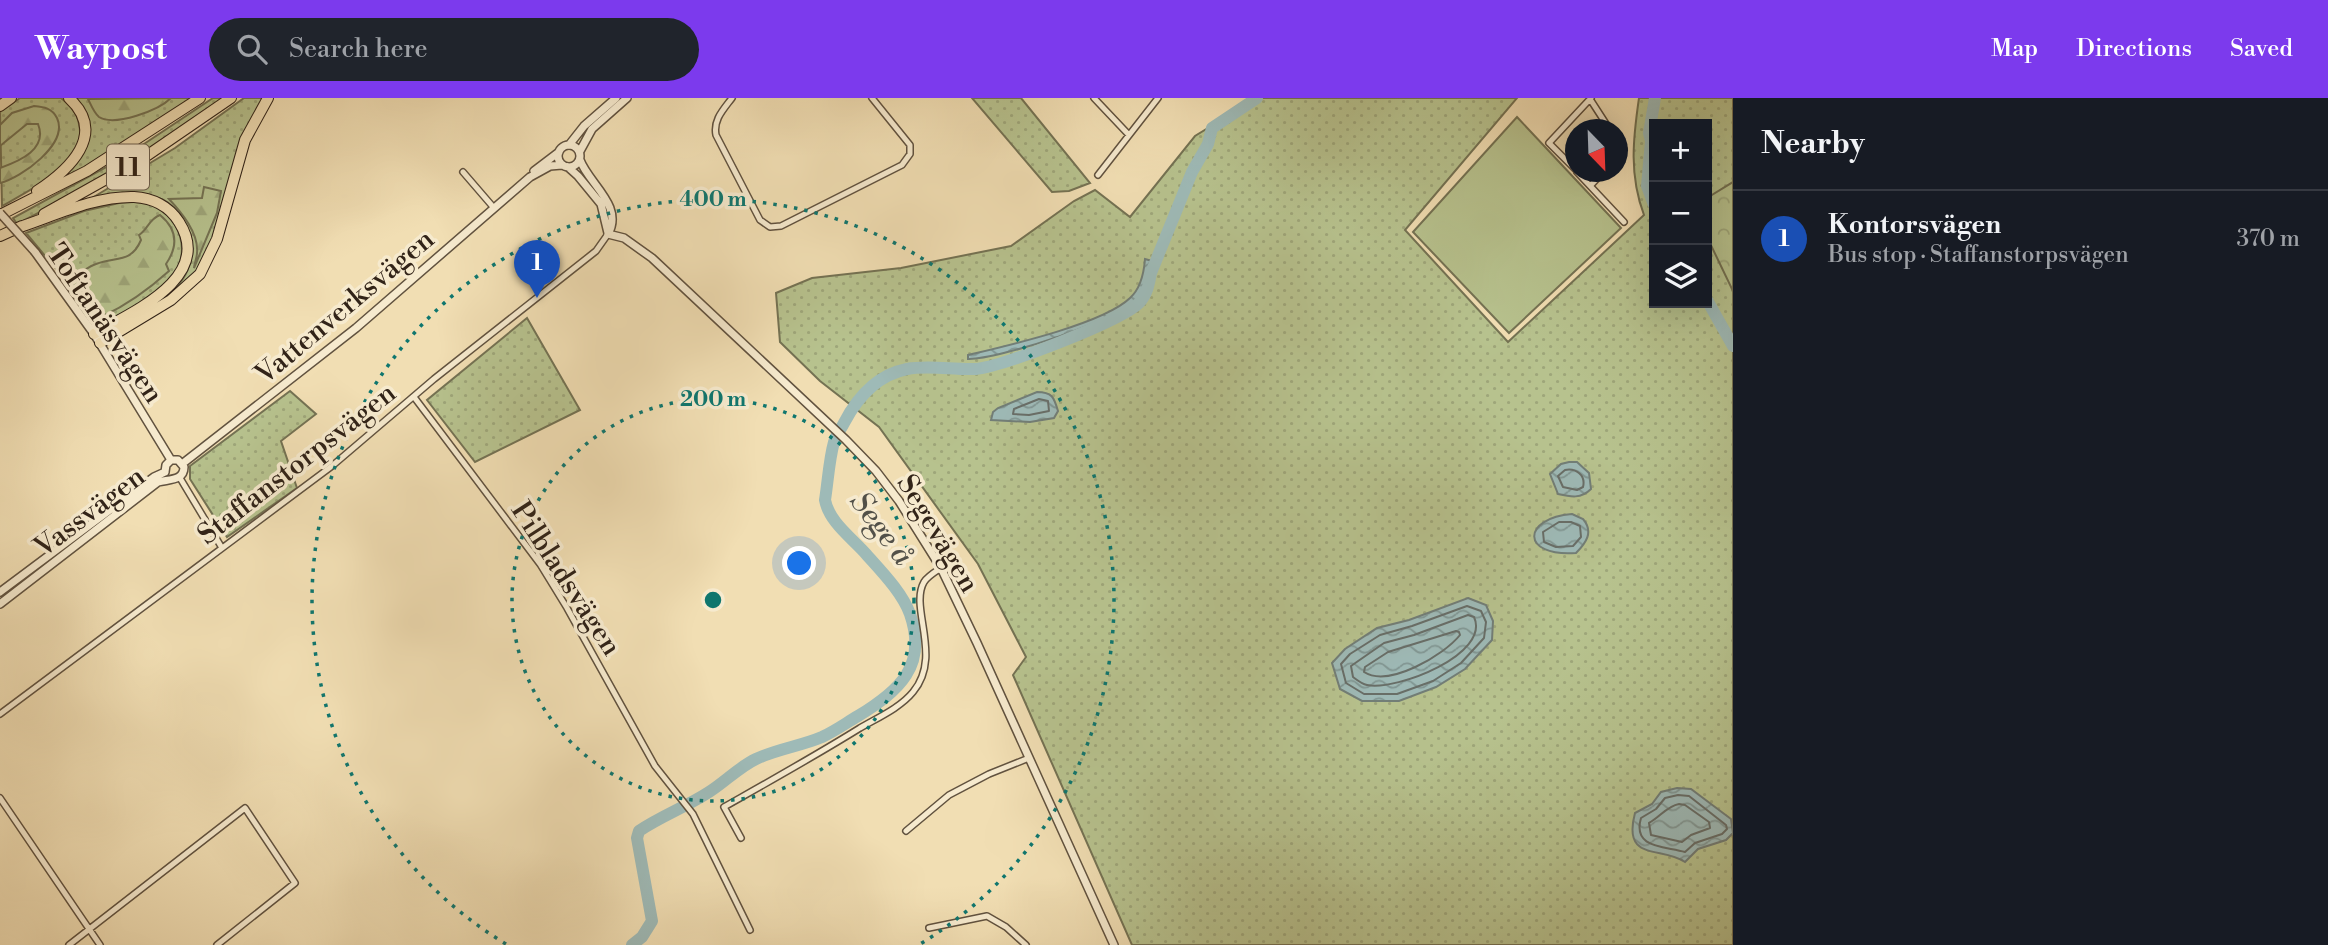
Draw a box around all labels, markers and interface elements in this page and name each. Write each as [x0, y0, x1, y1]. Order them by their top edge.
search box [209, 18, 699, 81]
text: Waypost [35, 29, 167, 70]
icon: search [233, 30, 271, 68]
text: Search here [289, 33, 428, 65]
text: Map [1991, 34, 2038, 64]
text: Directions [2076, 34, 2192, 64]
text: Saved [2230, 34, 2293, 64]
north arrow [1565, 119, 1628, 182]
map controls [1649, 119, 1712, 308]
button: + [1649, 119, 1712, 182]
text: Nearby [1761, 125, 1865, 163]
road number: 11 [107, 144, 149, 190]
button: − [1649, 182, 1712, 245]
text: 400 m [679, 187, 747, 213]
text: Kontorsvägen [1828, 209, 2001, 241]
street label: Vattenverksvägen [248, 222, 442, 393]
text: 1 [1778, 225, 1790, 253]
text: 370 m [2237, 225, 2300, 253]
street label: Toftanäsvägen [39, 237, 171, 410]
pin: 1 [514, 240, 560, 298]
text: Bus stop · Staffanstorpsvägen [1828, 241, 2129, 269]
button: layers [1649, 245, 1712, 308]
street label: Staffanstorpsvägen [191, 376, 403, 553]
text: 200 m [680, 387, 746, 413]
street label: Vassvägen [27, 459, 153, 566]
street label: Segevägen [889, 468, 987, 599]
water label: Sege å [841, 484, 921, 573]
street label: Pilbladsvägen [503, 495, 629, 663]
your location [782, 546, 816, 580]
centre of rings [701, 588, 725, 612]

